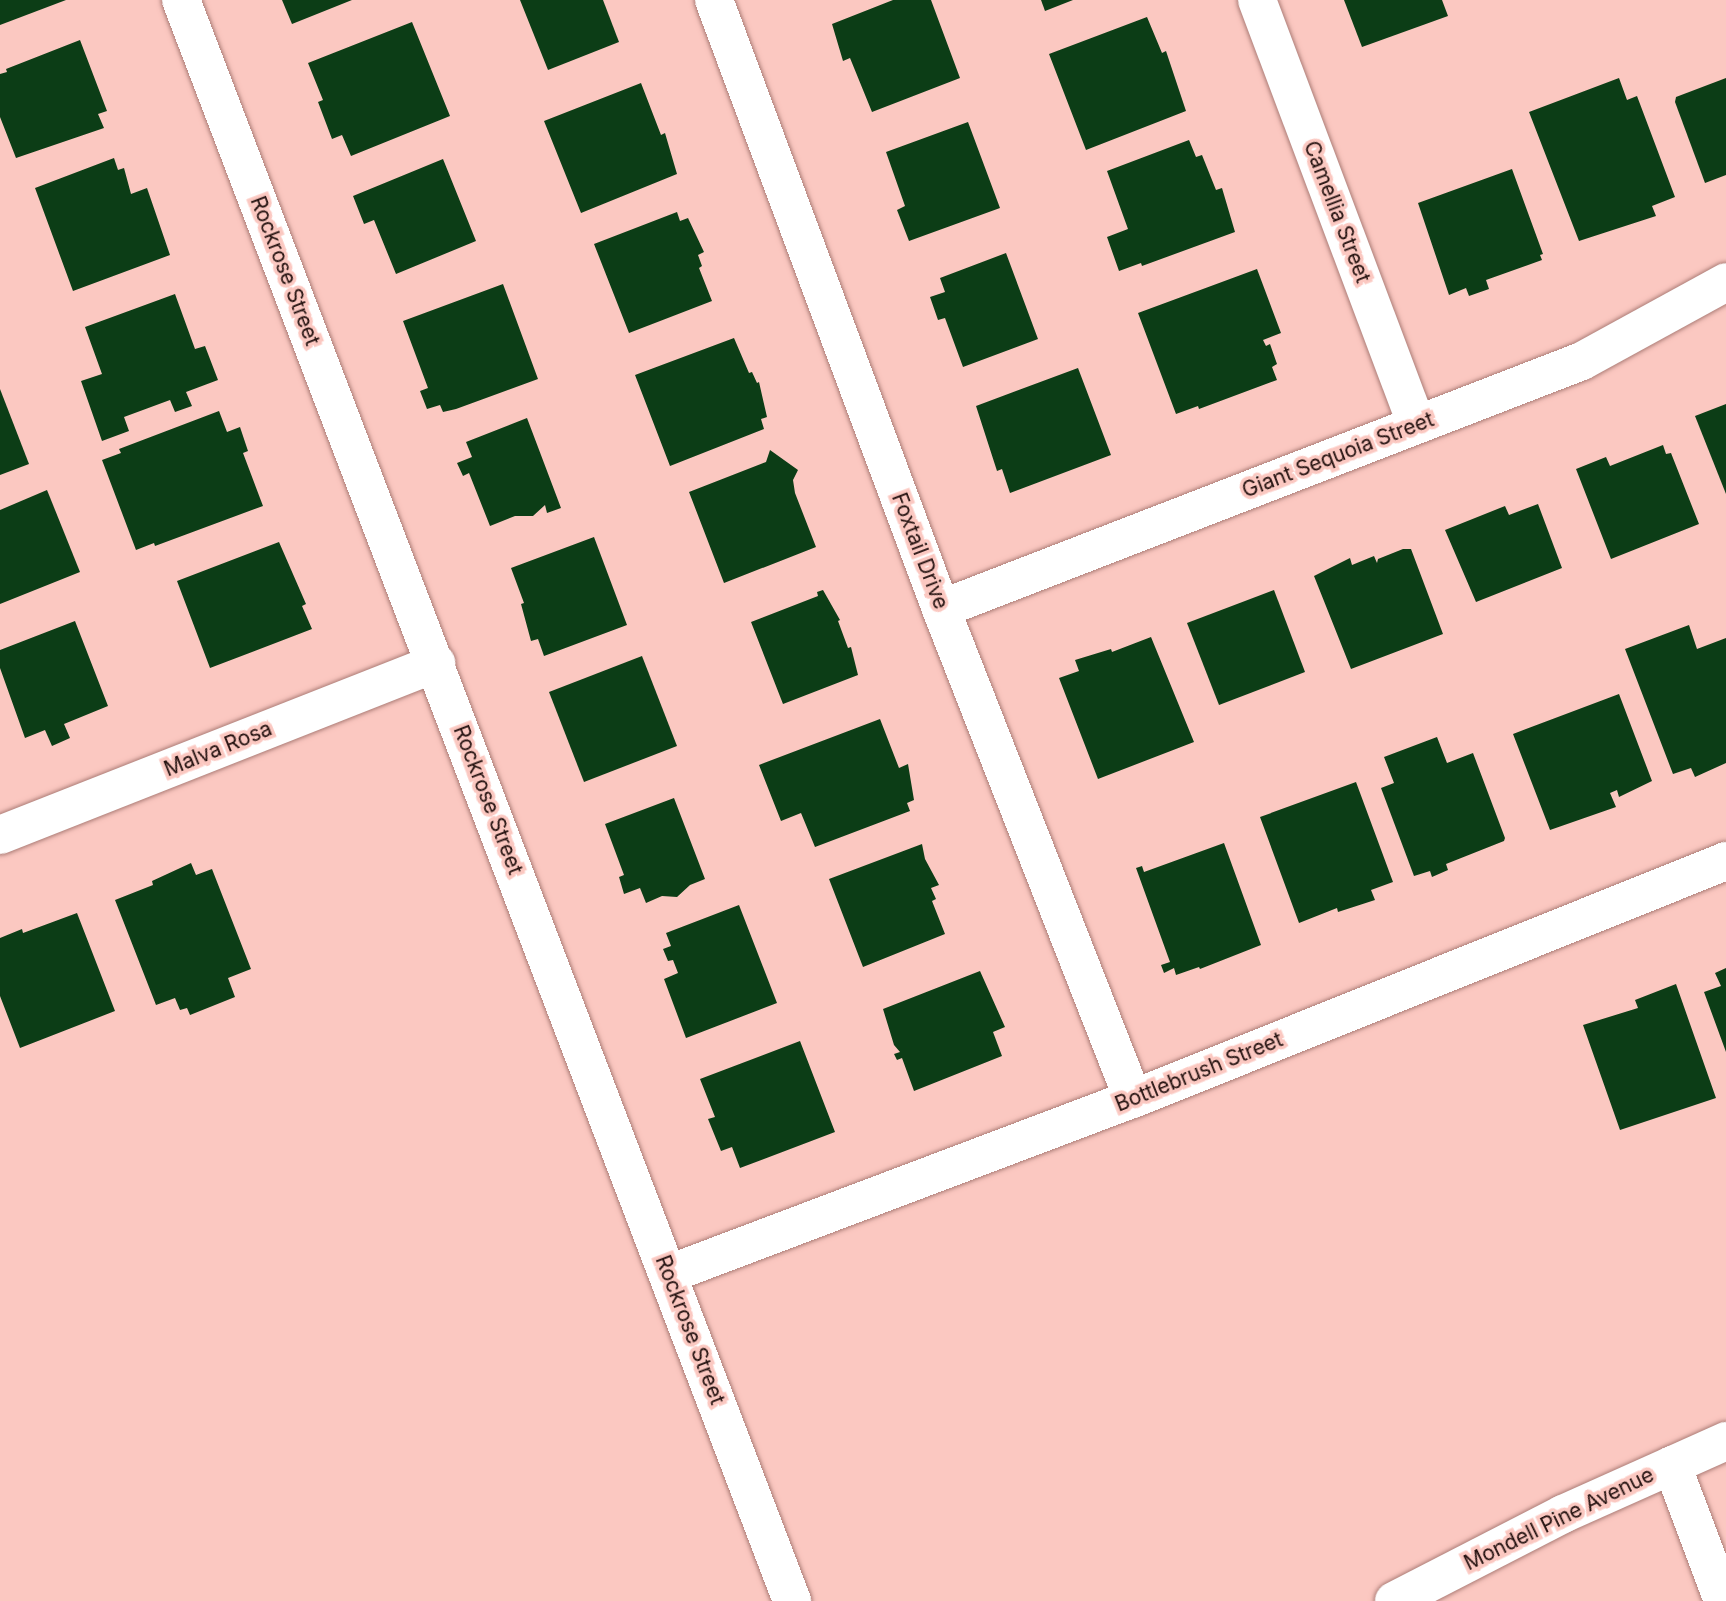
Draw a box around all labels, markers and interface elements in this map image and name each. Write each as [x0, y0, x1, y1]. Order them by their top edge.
street label: Camellia Street [1298, 137, 1376, 287]
street label: Rockrose Street [245, 193, 325, 349]
street label: Giant Sequoia Street [1239, 407, 1437, 503]
street label: Foxtail Drive [886, 489, 954, 613]
street label: Malva Rosa [160, 716, 276, 782]
street label: Rockrose Street [448, 722, 528, 878]
street label: Bottlebrush Street [1111, 1027, 1287, 1117]
street label: Rockrose Street [650, 1252, 730, 1408]
street label: Mondell Pine Avenue [1460, 1462, 1658, 1576]

